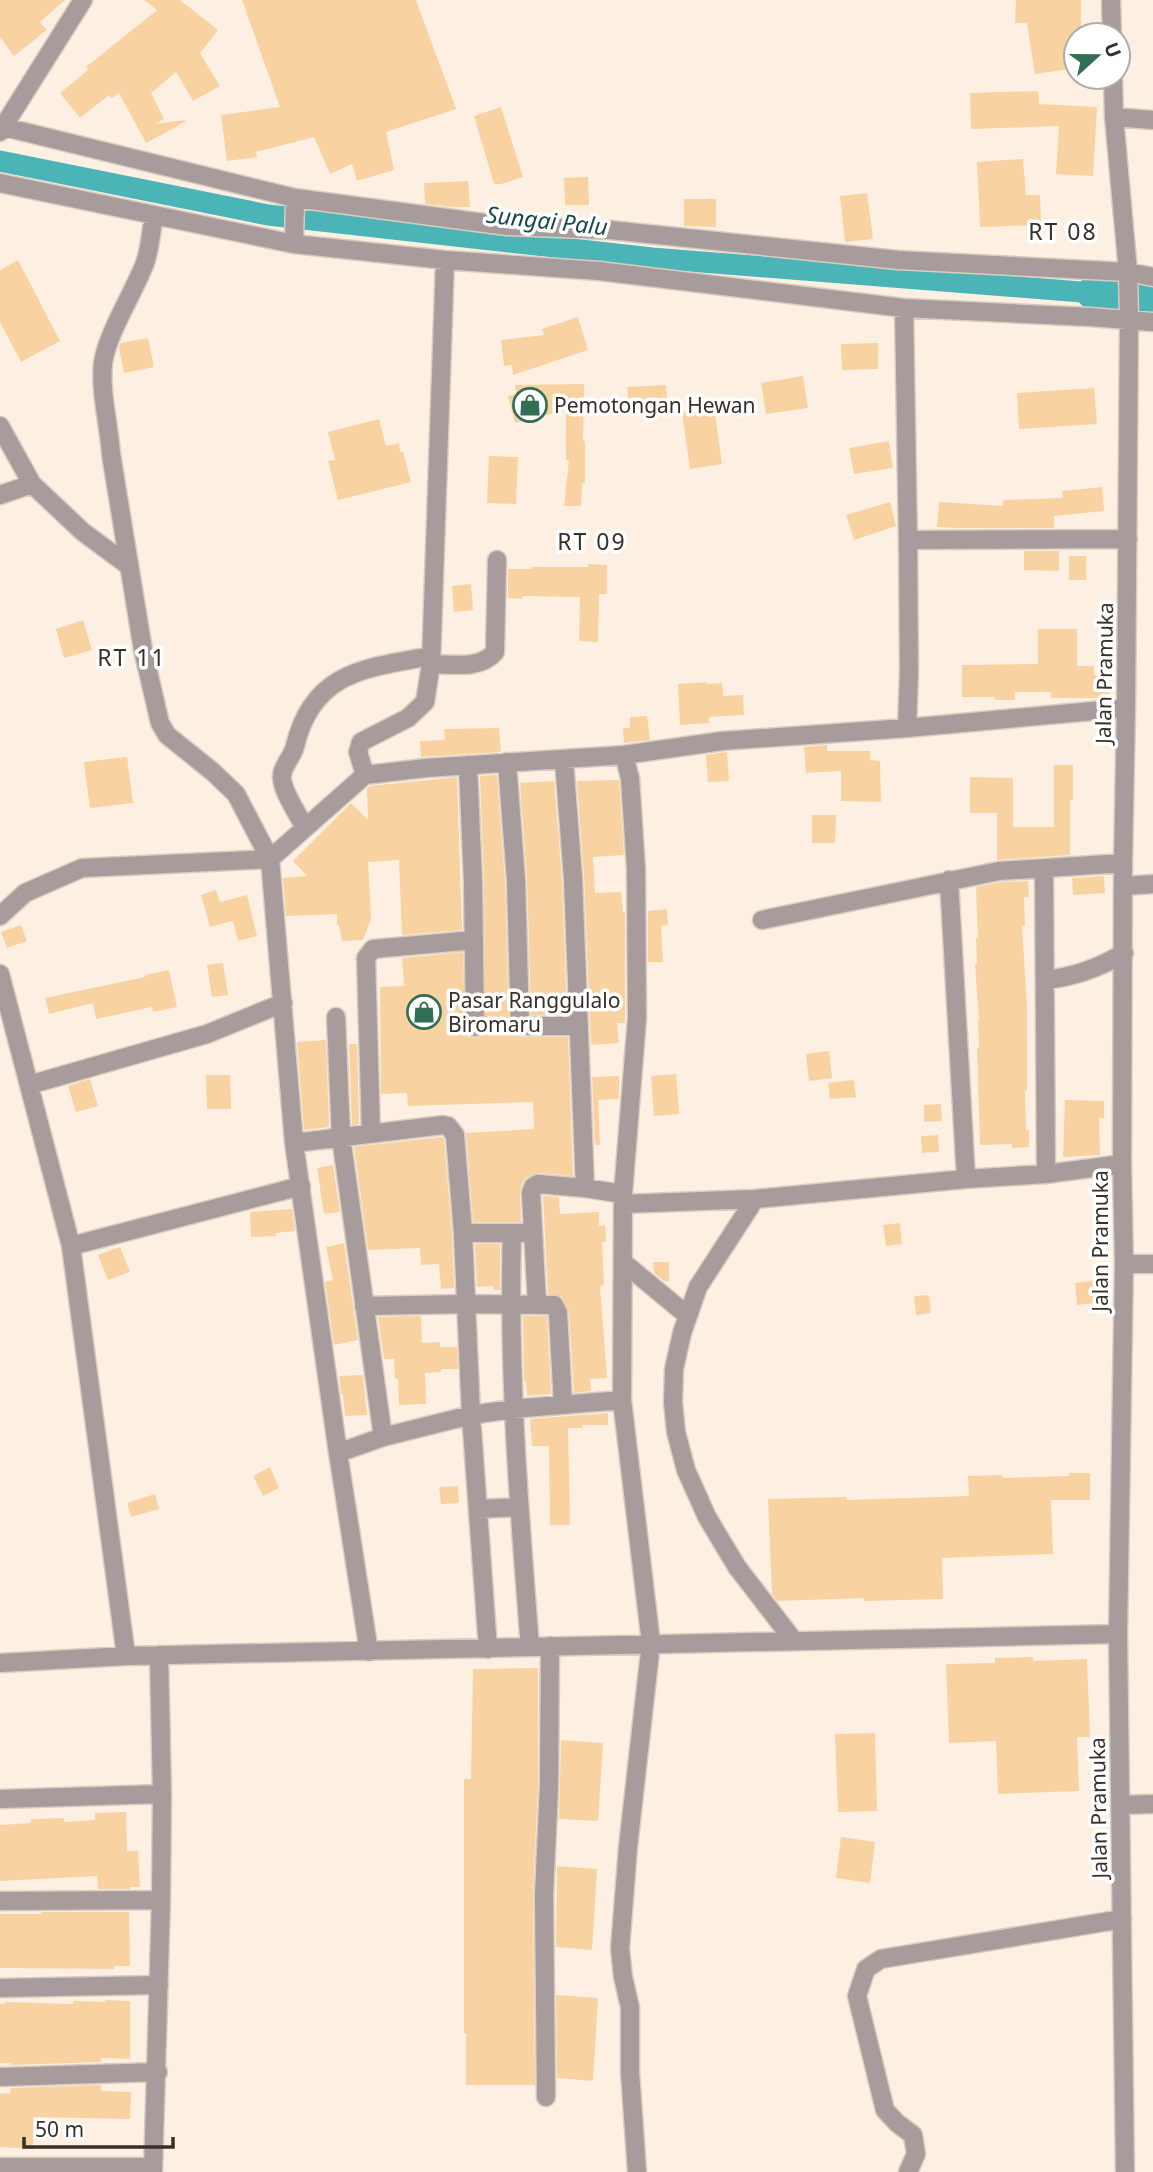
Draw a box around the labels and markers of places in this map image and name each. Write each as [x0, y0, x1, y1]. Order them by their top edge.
shop icon: Pemotongan Hewan [511, 386, 549, 424]
place label: Pemotongan Hewan [554, 391, 756, 419]
place label: Pasar Ranggulalo Biromaru [448, 986, 620, 1038]
shop icon: Pasar Ranggulalo Biromaru [405, 993, 443, 1031]

